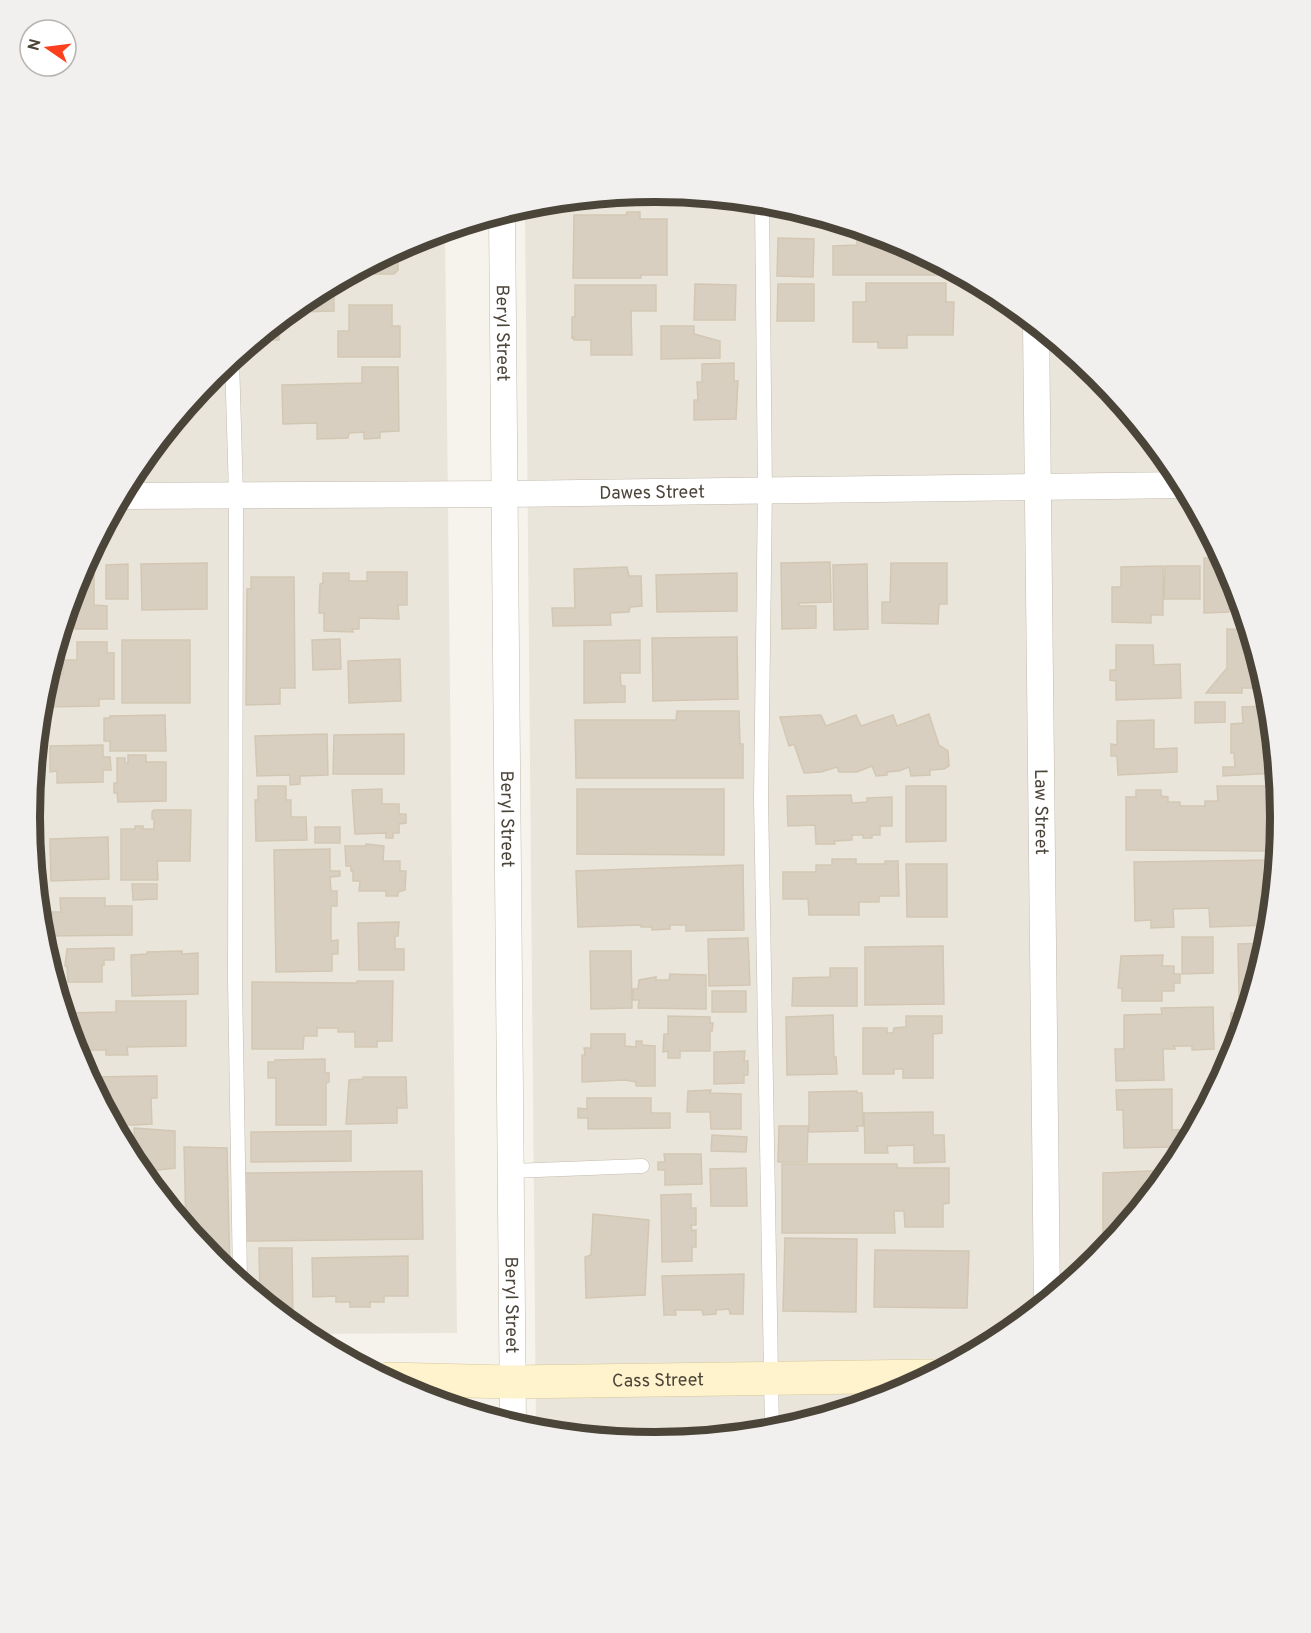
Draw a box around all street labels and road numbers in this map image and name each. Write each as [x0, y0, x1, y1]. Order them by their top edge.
street label: Beryl Street [490, 284, 514, 382]
street label: Dawes Street [599, 481, 705, 506]
street label: Law Street [1028, 769, 1052, 855]
street label: Beryl Street [494, 770, 518, 868]
street label: Beryl Street [498, 1256, 522, 1354]
street label: Cass Street [612, 1369, 704, 1394]

